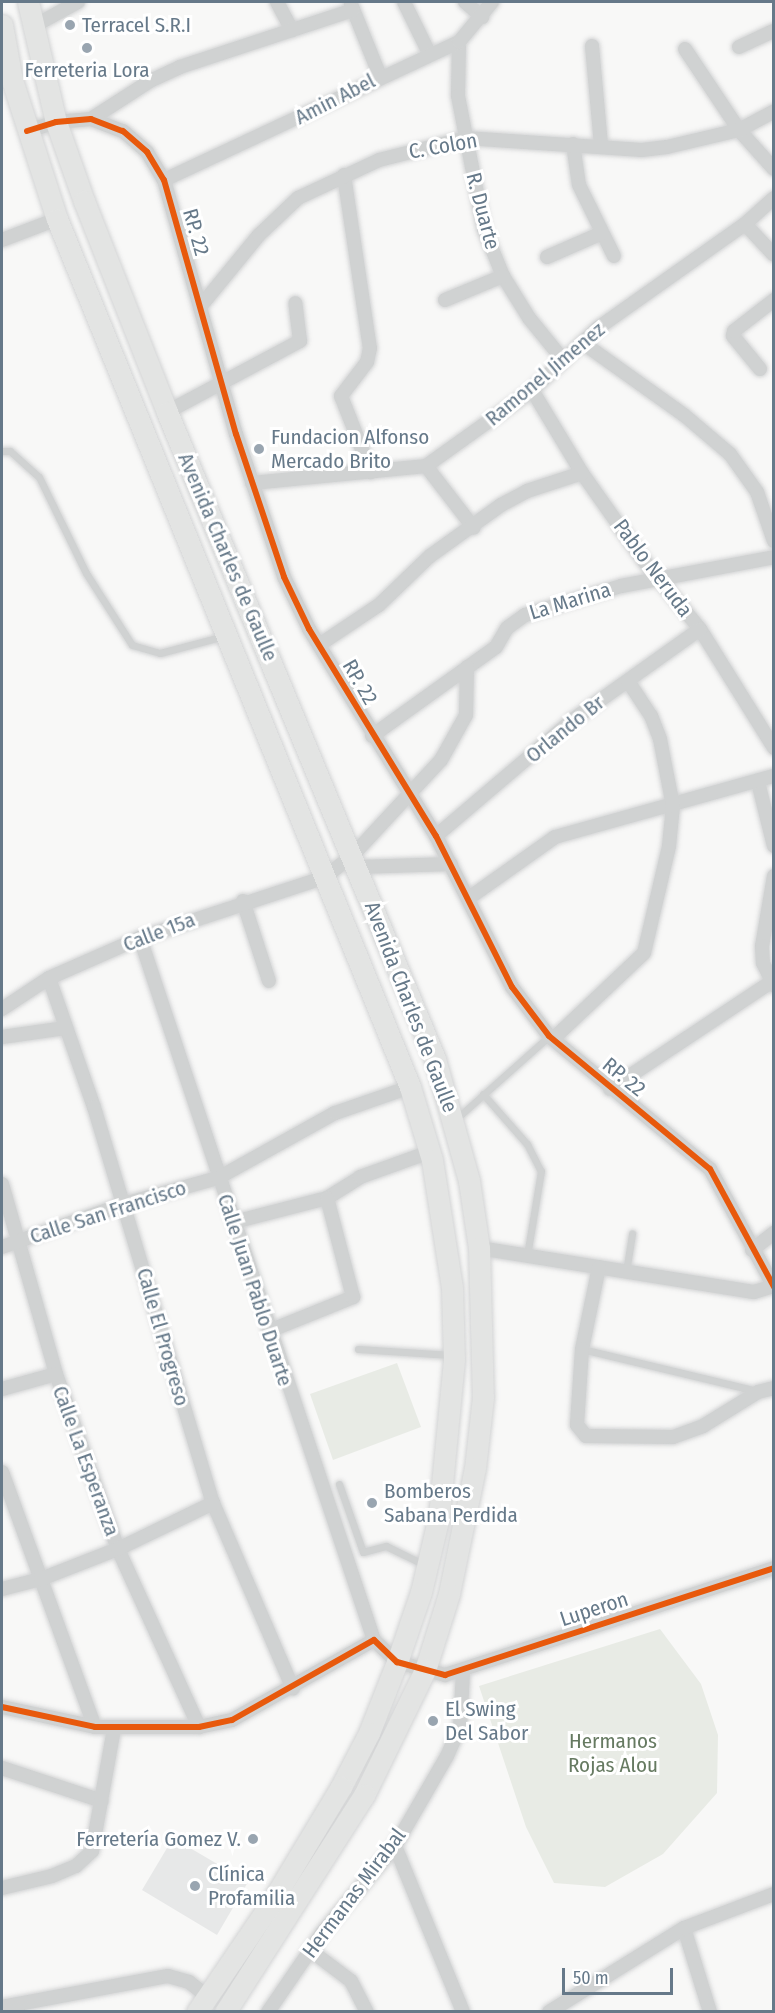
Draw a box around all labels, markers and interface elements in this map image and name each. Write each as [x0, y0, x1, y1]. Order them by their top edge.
place label: Terracel S.R.I [82, 12, 191, 38]
marker: Terracel S.R.I [63, 18, 77, 32]
marker: Ferreteria Lora [80, 41, 94, 55]
place label: Ferreteria Lora [25, 57, 149, 83]
street label: Amin Abel [291, 68, 379, 130]
street label: C. Colon [407, 128, 479, 164]
street label: R. Duarte [461, 170, 505, 252]
street label: RP. 22 [177, 206, 215, 258]
street label: Ramonel Jimenez [480, 317, 610, 431]
place label: Fundacion Alfonso Mercado Brito [271, 424, 429, 474]
marker: Fundacion Alfonso Mercado Brito [252, 442, 266, 456]
street label: Avenida Charles de Gaulle [173, 449, 283, 665]
street label: Pablo Neruda [608, 514, 698, 622]
street label: La Marina [526, 577, 614, 625]
street label: RP. 22 [337, 655, 383, 709]
street label: Orlando Br [521, 690, 609, 768]
street label: Avenida Charles de Gaulle [359, 898, 463, 1116]
street label: Calle 15a [119, 907, 199, 957]
street label: RP. 22 [597, 1052, 651, 1102]
street label: Calle San Francisco [27, 1175, 189, 1249]
street label: Calle Juan Pablo Duarte [212, 1191, 298, 1389]
street label: Calle El Progreso [131, 1265, 195, 1409]
street label: Calle La Esperanza [47, 1383, 125, 1539]
place label: Bomberos Sabana Perdida [384, 1478, 518, 1528]
marker: Bomberos Sabana Perdida [365, 1496, 379, 1510]
street label: Luperon [557, 1586, 631, 1632]
place label: El Swing Del Sabor [445, 1696, 528, 1746]
marker: El Swing Del Sabor [426, 1714, 440, 1728]
park label: Hermanos Rojas Alou [568, 1728, 658, 1778]
street label: Hermanas Mirabal [297, 1823, 411, 1963]
place label: Ferretería Gomez V. [76, 1826, 241, 1852]
marker: Ferretería Gomez V. [246, 1832, 260, 1846]
place label: Clínica Profamilia [208, 1861, 295, 1911]
marker: Clínica Profamilia [186, 1877, 204, 1895]
scale bar [565, 1956, 676, 1994]
text: 50 m [573, 1967, 609, 1989]

